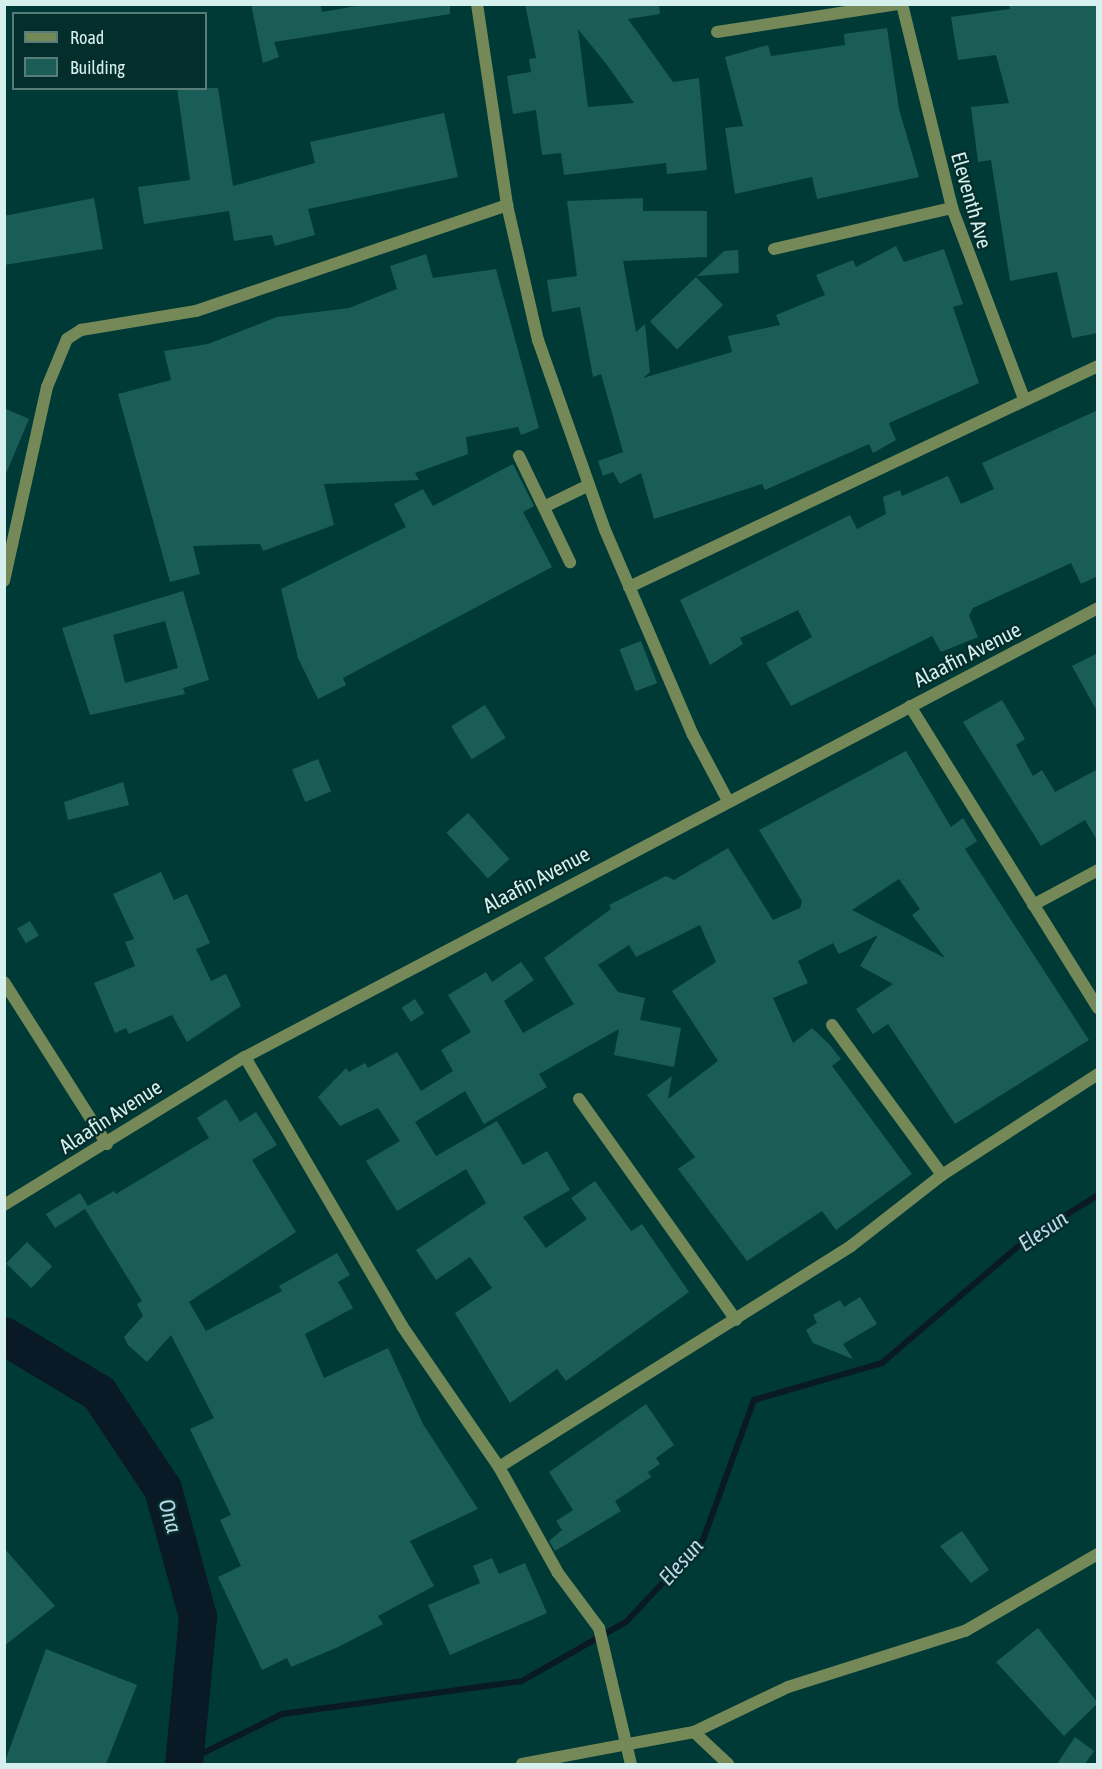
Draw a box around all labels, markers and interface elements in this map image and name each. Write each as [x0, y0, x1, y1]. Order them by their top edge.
legend [12, 12, 207, 90]
text: Road [70, 27, 104, 48]
text: Building [70, 57, 125, 78]
street label: Eleventh Ave [946, 149, 998, 251]
street label: Alaafin Avenue [909, 616, 1025, 692]
street label: Alaafin Avenue [478, 840, 594, 918]
street label: Alaafin Avenue [54, 1074, 166, 1158]
water label: Elesun [1013, 1205, 1073, 1257]
water label: Ona [153, 1496, 187, 1536]
water label: Elesun [653, 1533, 709, 1591]

